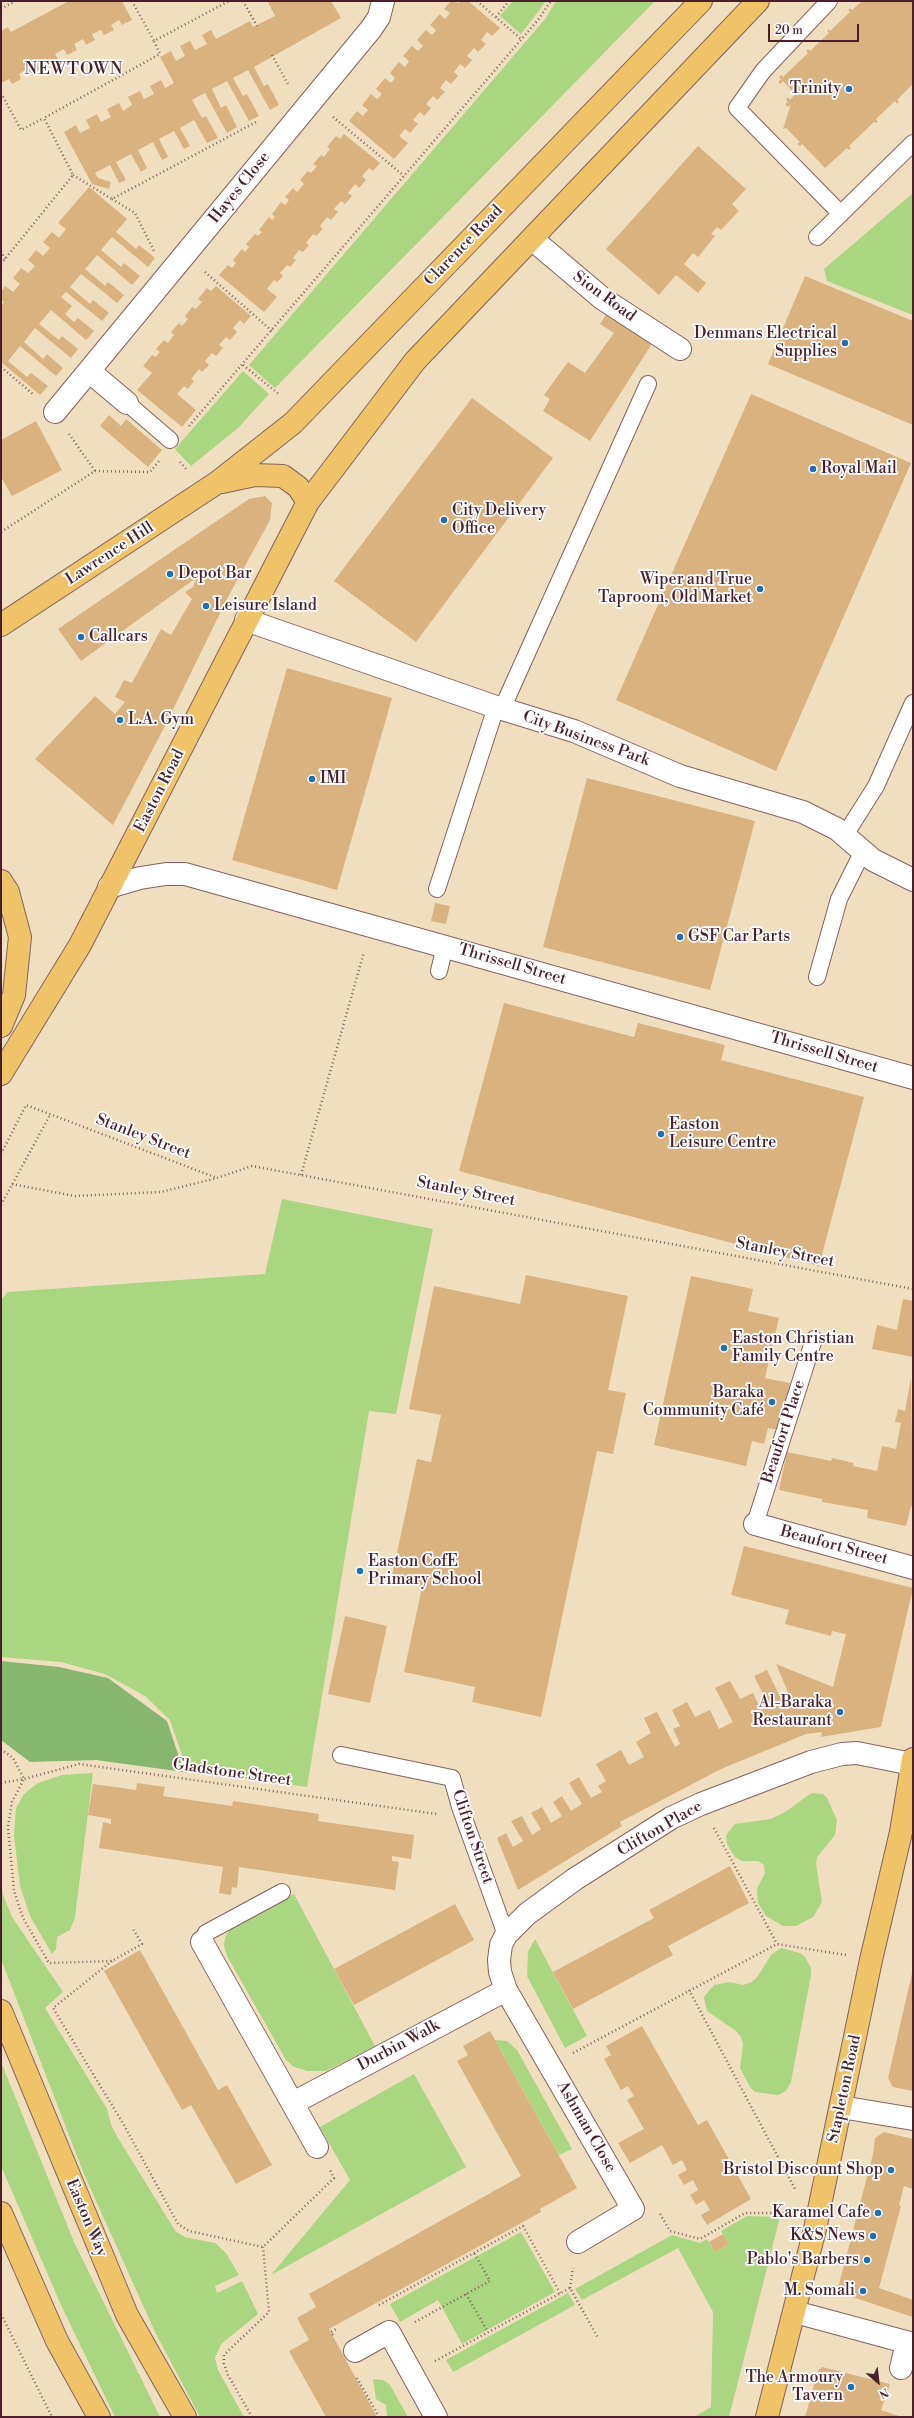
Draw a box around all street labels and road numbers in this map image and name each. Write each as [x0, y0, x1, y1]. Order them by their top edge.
street label: Hayes Close [205, 148, 275, 228]
street label: Clarence Road [421, 202, 507, 290]
street label: Sion Road [569, 268, 639, 326]
street label: Lawrence Hill [62, 518, 158, 590]
street label: City Business Park [520, 707, 652, 771]
street label: Easton Road [131, 746, 189, 836]
street label: Thrissell Street [456, 940, 568, 990]
street label: Thrissell Street [768, 1028, 880, 1078]
street label: Stanley Street [93, 1110, 193, 1164]
street label: Stanley Street [415, 1173, 517, 1211]
street label: Stanley Street [734, 1234, 836, 1272]
street label: Beaufort Place [758, 1378, 810, 1486]
street label: Beaufort Street [778, 1522, 890, 1570]
street label: Gladstone Street [171, 1755, 293, 1791]
street label: Clifton Street [447, 1787, 497, 1887]
street label: Clifton Place [614, 1797, 706, 1861]
street label: Durbin Walk [355, 2016, 443, 2076]
street label: Stapleton Road [824, 2033, 866, 2145]
street label: Ashman Close [552, 2078, 620, 2176]
street label: Easton Way [61, 2176, 111, 2260]

